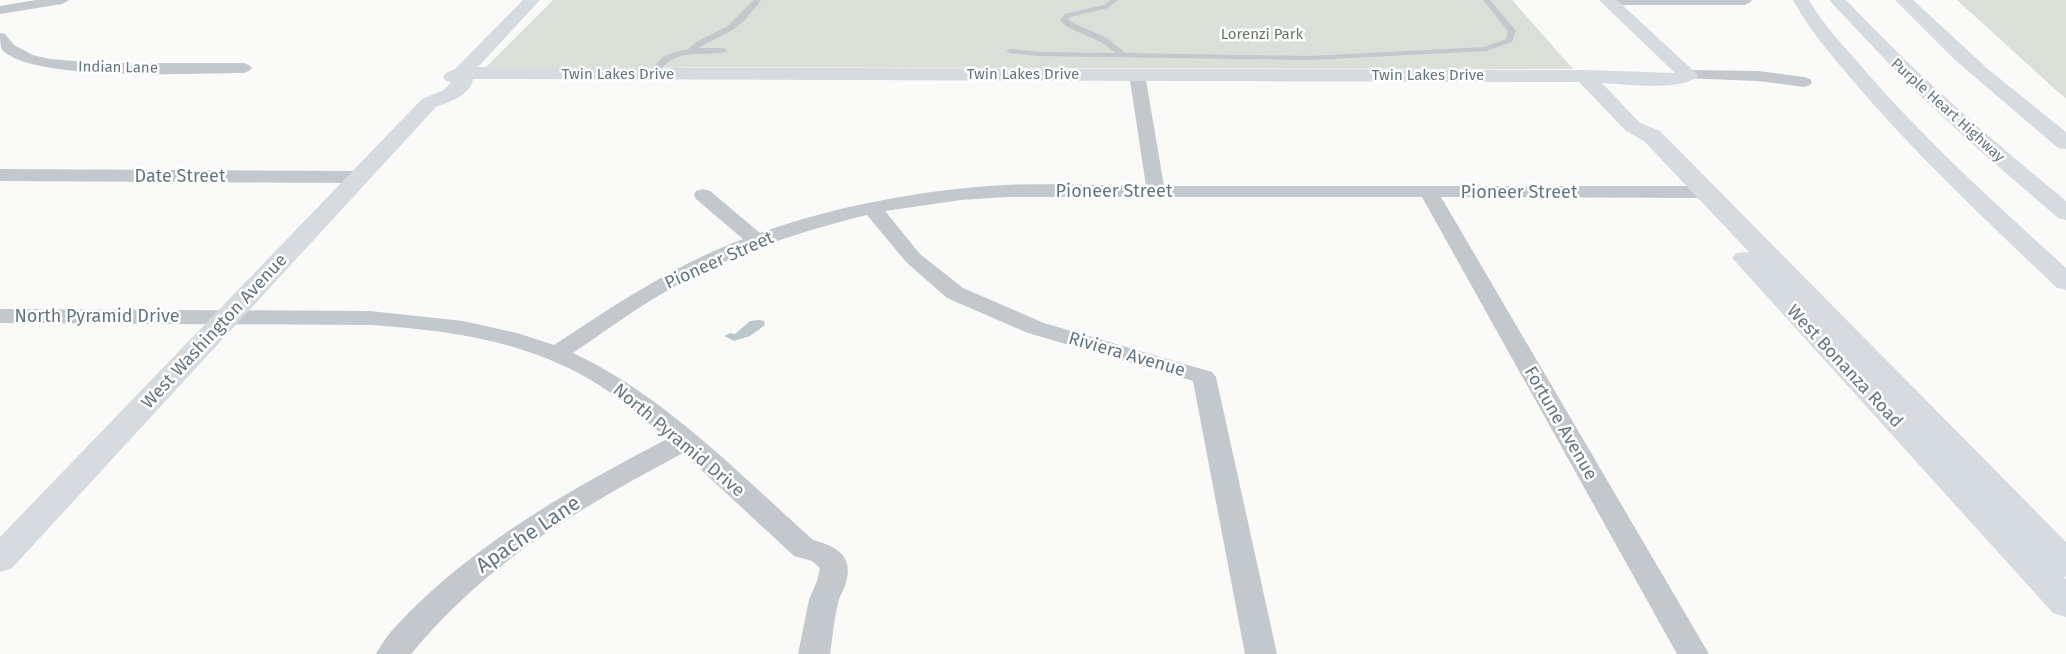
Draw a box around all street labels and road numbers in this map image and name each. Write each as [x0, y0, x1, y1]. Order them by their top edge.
street label: Purple Heart Highway [1887, 54, 2009, 166]
street label: Indian Lane [78, 57, 158, 77]
street label: Twin Lakes Drive [562, 65, 674, 83]
street label: Twin Lakes Drive [967, 65, 1079, 83]
street label: Twin Lakes Drive [1372, 66, 1484, 84]
street label: Date Street [135, 165, 226, 187]
street label: Pioneer Street [1056, 180, 1173, 202]
street label: Pioneer Street [1461, 181, 1578, 203]
street label: Pioneer Street [661, 226, 777, 294]
street label: West Washington Avenue [136, 249, 292, 413]
street label: West Bonanza Road [1782, 300, 1908, 432]
street label: North Pyramid Drive [14, 305, 180, 327]
street label: Riviera Avenue [1066, 327, 1188, 381]
street label: Fortune Avenue [1520, 362, 1602, 484]
street label: North Pyramid Drive [609, 378, 749, 502]
street label: Apache Lane [471, 490, 585, 578]

